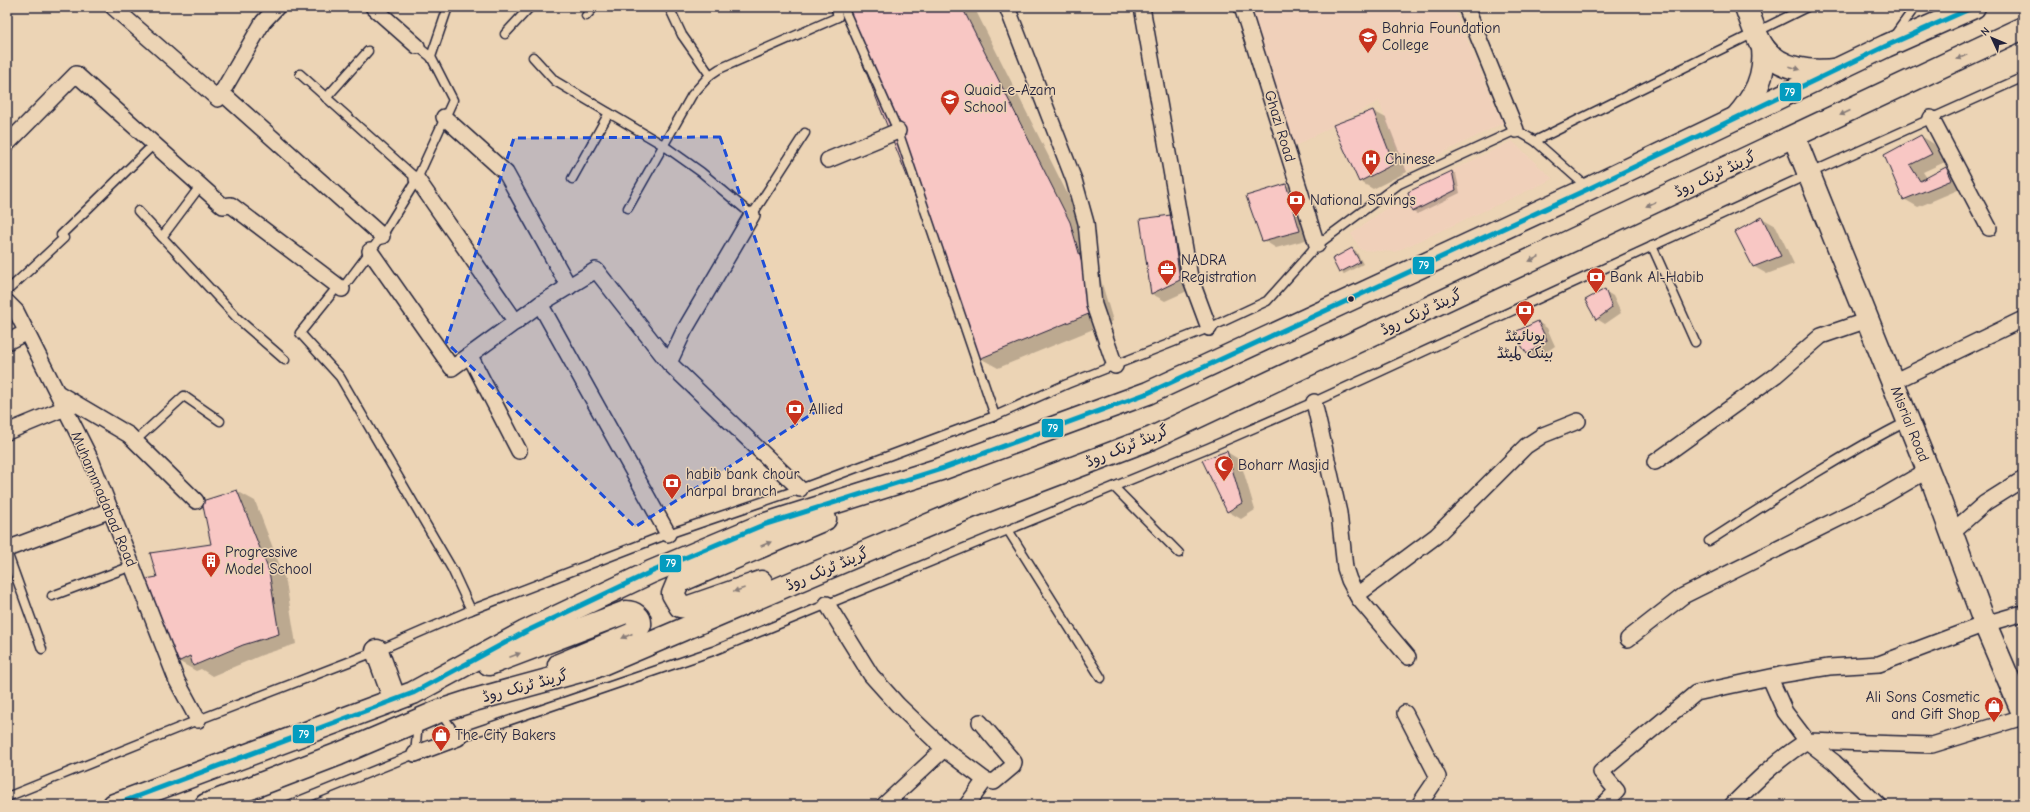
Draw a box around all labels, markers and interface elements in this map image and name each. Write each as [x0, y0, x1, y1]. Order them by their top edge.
north arrow [1972, 18, 2012, 58]
place label: Bahria Foundation College [1382, 19, 1501, 54]
text: N [1978, 24, 1992, 39]
school or university icon: Bahria Foundation College [1357, 26, 1379, 54]
one-way arrow [1957, 54, 1968, 60]
one-way arrow [1790, 65, 1802, 71]
place label: Quaid-e-Azam School [964, 81, 1056, 116]
line badge: 79 [1779, 82, 1802, 102]
text: 79 [1785, 86, 1795, 99]
school or university icon: Quaid-e-Azam School [939, 88, 961, 116]
street label: Ghazi Road [1261, 88, 1299, 164]
one-way arrow [1839, 110, 1851, 116]
street label: گرینڈ ٹرنک روڈ [1671, 147, 1759, 201]
hospital icon: Chinese [1360, 148, 1382, 176]
place label: Chinese [1385, 150, 1436, 168]
bank icon: National Savings [1285, 189, 1307, 217]
place label: National Savings [1310, 191, 1416, 209]
one-way arrow [1646, 201, 1657, 207]
place label: NADRA Registration [1181, 251, 1257, 286]
line badge: 79 [1412, 256, 1435, 275]
one-way arrow [1528, 256, 1539, 262]
office icon: NADRA Registration [1156, 258, 1178, 286]
text: 79 [1419, 259, 1429, 272]
bank icon: Bank Al-Habib [1585, 266, 1607, 294]
place label: Bank Al-Habib [1610, 268, 1704, 286]
street label: گرینڈ ٹرنک روڈ [1377, 285, 1465, 339]
unlabelled marker [1346, 294, 1356, 304]
bank icon: یونائیٹڈ بینک لمیٹڈ [1514, 299, 1536, 327]
place label: یونائیٹڈ بینک لمیٹڈ [1497, 327, 1553, 362]
street label: Misrial Road [1887, 384, 1933, 464]
bank icon: Allied [784, 398, 806, 426]
place label: Allied [809, 400, 843, 418]
line badge: 79 [1041, 418, 1064, 438]
street label: گرینڈ ٹرنک روڈ [1083, 421, 1171, 471]
text: 79 [1048, 422, 1058, 435]
street label: Muhammadabad Road [67, 429, 141, 569]
mosque icon: Boharr Masjid [1213, 454, 1235, 482]
place label: Boharr Masjid [1238, 456, 1329, 474]
place label: habib bank chour harpal branch [686, 465, 799, 500]
bank icon: habib bank chour harpal branch [661, 472, 683, 500]
one-way arrow [761, 541, 772, 547]
place label: Progressive Model School [225, 543, 312, 578]
street label: گرینڈ ٹرنک روڈ [783, 543, 871, 595]
building icon: Progressive Model School [200, 550, 222, 578]
line badge: 79 [659, 554, 682, 573]
text: 79 [666, 557, 676, 570]
one-way arrow [733, 587, 745, 593]
one-way arrow [622, 633, 633, 639]
one-way arrow [509, 651, 521, 657]
street label: گرینڈ ٹرنک روڈ [480, 666, 570, 706]
place label: Ali Sons Cosmetic and Gift Shop [1866, 688, 1980, 723]
shop icon: Ali Sons Cosmetic and Gift Shop [1983, 695, 2005, 723]
line badge: 79 [292, 724, 315, 744]
shop icon: The City Bakers [430, 724, 452, 752]
place label: The City Bakers [455, 726, 556, 744]
text: 79 [299, 728, 309, 741]

